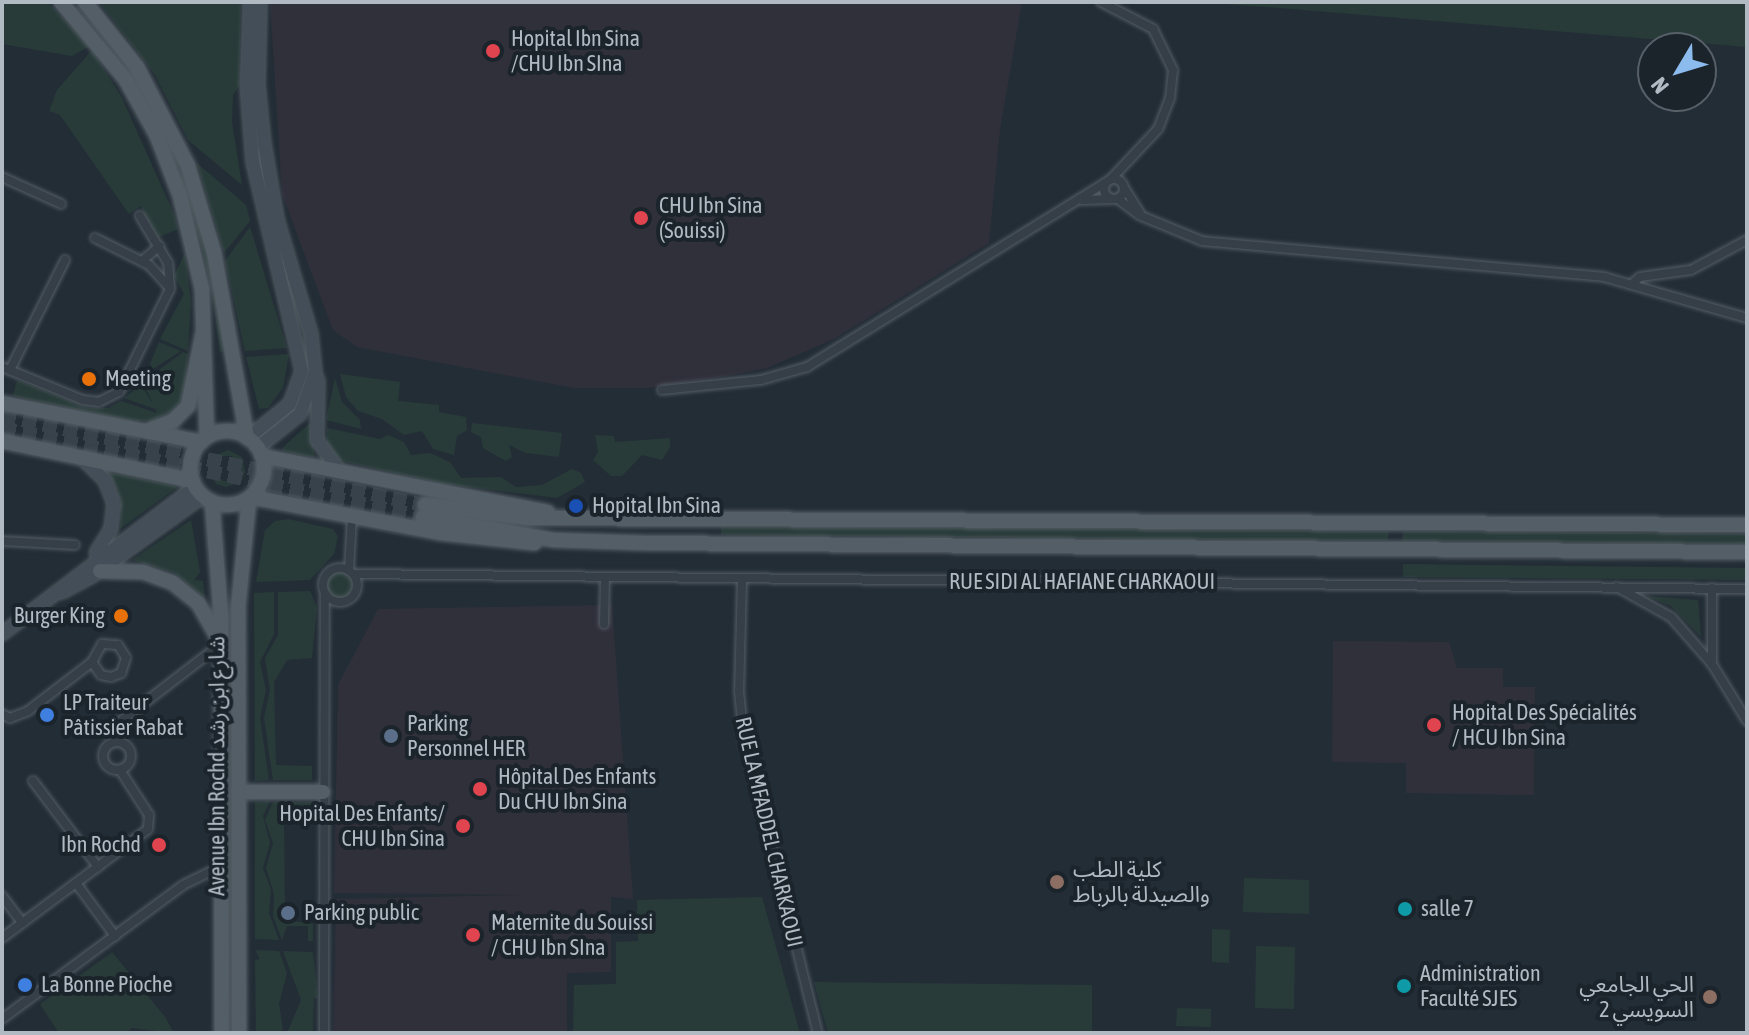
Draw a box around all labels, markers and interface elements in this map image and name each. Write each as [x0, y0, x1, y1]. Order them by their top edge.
place label: Hopital Ibn Sina /CHU Ibn SIna [511, 25, 640, 76]
north arrow [1637, 32, 1717, 112]
marker: Hopital Ibn Sina /CHU Ibn SIna [482, 40, 504, 62]
text: N [1645, 72, 1674, 99]
place label: CHU Ibn Sina (Souissi) [659, 192, 763, 244]
marker: CHU Ibn Sina (Souissi) [630, 207, 652, 229]
place label: Meeting [105, 366, 171, 392]
marker: Meeting [80, 370, 98, 388]
place label: Hopital Ibn Sina [592, 493, 721, 519]
marker: Hopital Ibn Sina [567, 497, 585, 515]
street label: RUE SIDI AL HAFIANE CHARKAOUI [949, 569, 1215, 595]
place label: Burger King [14, 603, 105, 629]
marker: Burger King [112, 607, 130, 625]
street label: Avenue Ibn Rochd شارع ابن رشد [204, 636, 230, 896]
place label: LP Traiteur Pâtissier Rabat [63, 689, 183, 740]
place label: Hopital Des Spécialités / HCU Ibn Sina [1452, 699, 1637, 750]
marker: LP Traiteur Pâtissier Rabat [38, 706, 56, 724]
place label: Parking Personnel HER [407, 710, 525, 762]
street label: RUE LA MFADDEL CHARKAOUI [730, 714, 808, 950]
marker: Hopital Des Spécialités / HCU Ibn Sina [1423, 714, 1445, 736]
marker: Parking Personnel HER [382, 727, 400, 745]
place label: Hôpital Des Enfants Du CHU Ibn Sina [498, 763, 656, 814]
marker: Hôpital Des Enfants Du CHU Ibn Sina [469, 778, 491, 800]
place label: Hopital Des Enfants/ CHU Ibn Sina [279, 800, 445, 852]
marker: Hopital Des Enfants/ CHU Ibn Sina [452, 815, 474, 837]
place label: Ibn Rochd [61, 832, 141, 858]
marker: Ibn Rochd [148, 834, 170, 856]
place label: كلية الطب والصيدلة بالرباط [1073, 856, 1210, 908]
marker: كلية الطب والصيدلة بالرباط [1048, 873, 1066, 891]
place label: salle 7 [1421, 896, 1474, 922]
place label: Parking public [304, 900, 419, 926]
marker: salle 7 [1396, 900, 1414, 918]
marker: Parking public [279, 904, 297, 922]
place label: Maternite du Souissi / CHU Ibn SIna [491, 909, 653, 960]
marker: Maternite du Souissi / CHU Ibn SIna [462, 924, 484, 946]
place label: Administration Faculté SJES [1420, 960, 1541, 1012]
place label: الحي الجامعي السويسي 2 [1579, 971, 1694, 1022]
place label: La Bonne Pioche [41, 972, 172, 998]
marker: La Bonne Pioche [16, 976, 34, 994]
marker: Administration Faculté SJES [1395, 977, 1413, 995]
marker: الحي الجامعي السويسي 2 [1701, 988, 1719, 1006]

